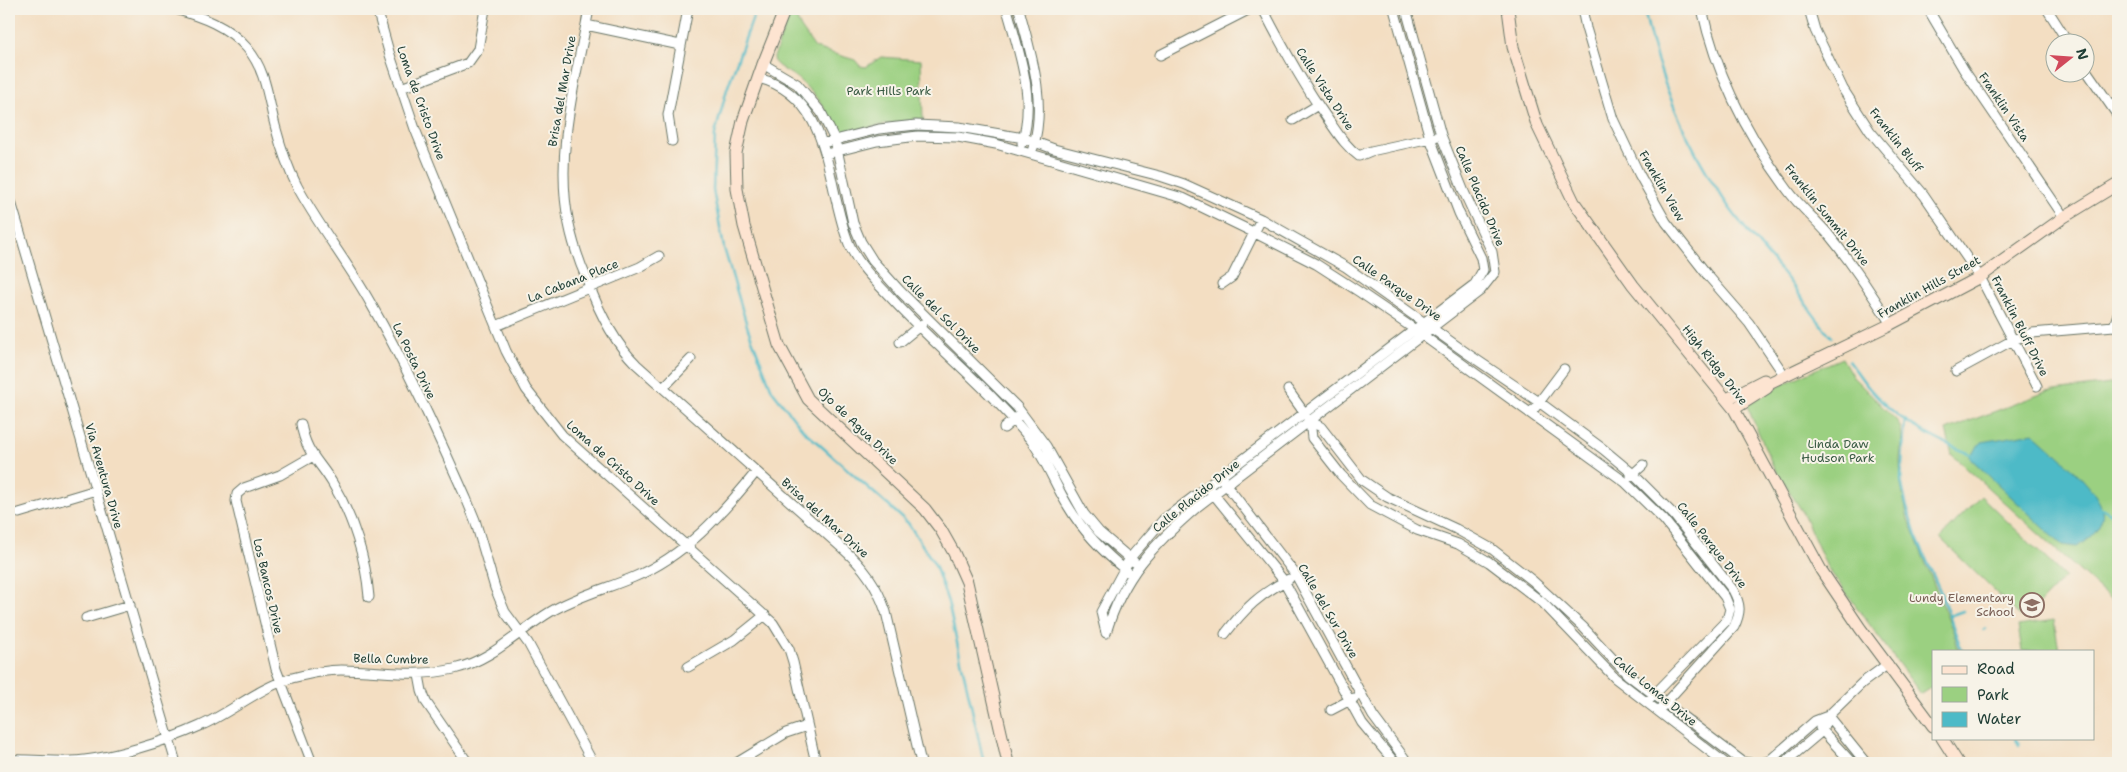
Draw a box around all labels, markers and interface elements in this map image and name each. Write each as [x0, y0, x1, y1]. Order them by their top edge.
north arrow [2044, 32, 2094, 82]
street label: Brisa del Mar Drive [544, 34, 580, 148]
street label: Loma de Cristo Drive [393, 44, 449, 163]
street label: Calle Vista Drive [1292, 45, 1358, 134]
text: N [2072, 46, 2093, 62]
street label: Franklin Vista [1975, 69, 2033, 145]
park label: Park Hills Park [847, 83, 932, 99]
street label: Franklin Bluff [1866, 105, 1927, 176]
street label: Calle Placido Drive [1452, 143, 1508, 249]
street label: Franklin View [1635, 148, 1689, 225]
street label: Franklin Summit Drive [1781, 161, 1873, 269]
street label: Calle Parque Drive [1349, 251, 1445, 325]
street label: Franklin Hills Street [1875, 252, 1983, 322]
street label: La Cabana Place [525, 255, 621, 307]
street label: Calle del Sol Drive [898, 271, 984, 357]
street label: Franklin Bluff Drive [1988, 273, 2052, 379]
street label: La Posta Drive [389, 320, 440, 402]
street label: High Ridge Drive [1679, 322, 1751, 408]
street label: Ojo de Agua Drive [815, 384, 902, 468]
street label: Loma de Cristo Drive [563, 417, 663, 509]
street label: Via Aventura Drive [81, 421, 127, 531]
park label: Linda Daw Hudson Park [1801, 436, 1875, 466]
street label: Calle Placido Drive [1149, 456, 1243, 536]
street label: Brisa del Mar Drive [778, 474, 872, 562]
street label: Calle Parque Drive [1673, 499, 1751, 592]
street label: Los Bancos Drive [249, 537, 287, 636]
street label: Calle del Sur Drive [1294, 561, 1362, 661]
place label: Lundy Elementary School [1909, 590, 2014, 620]
school or university icon: Lundy Elementary School [2019, 592, 2045, 618]
street label: Bella Cumbre [353, 650, 429, 668]
legend [1932, 650, 2094, 740]
street label: Calle Lomas Drive [1610, 652, 1700, 730]
text: Road [1977, 659, 2015, 679]
text: Park [1977, 685, 2009, 705]
text: Water [1977, 709, 2021, 729]

